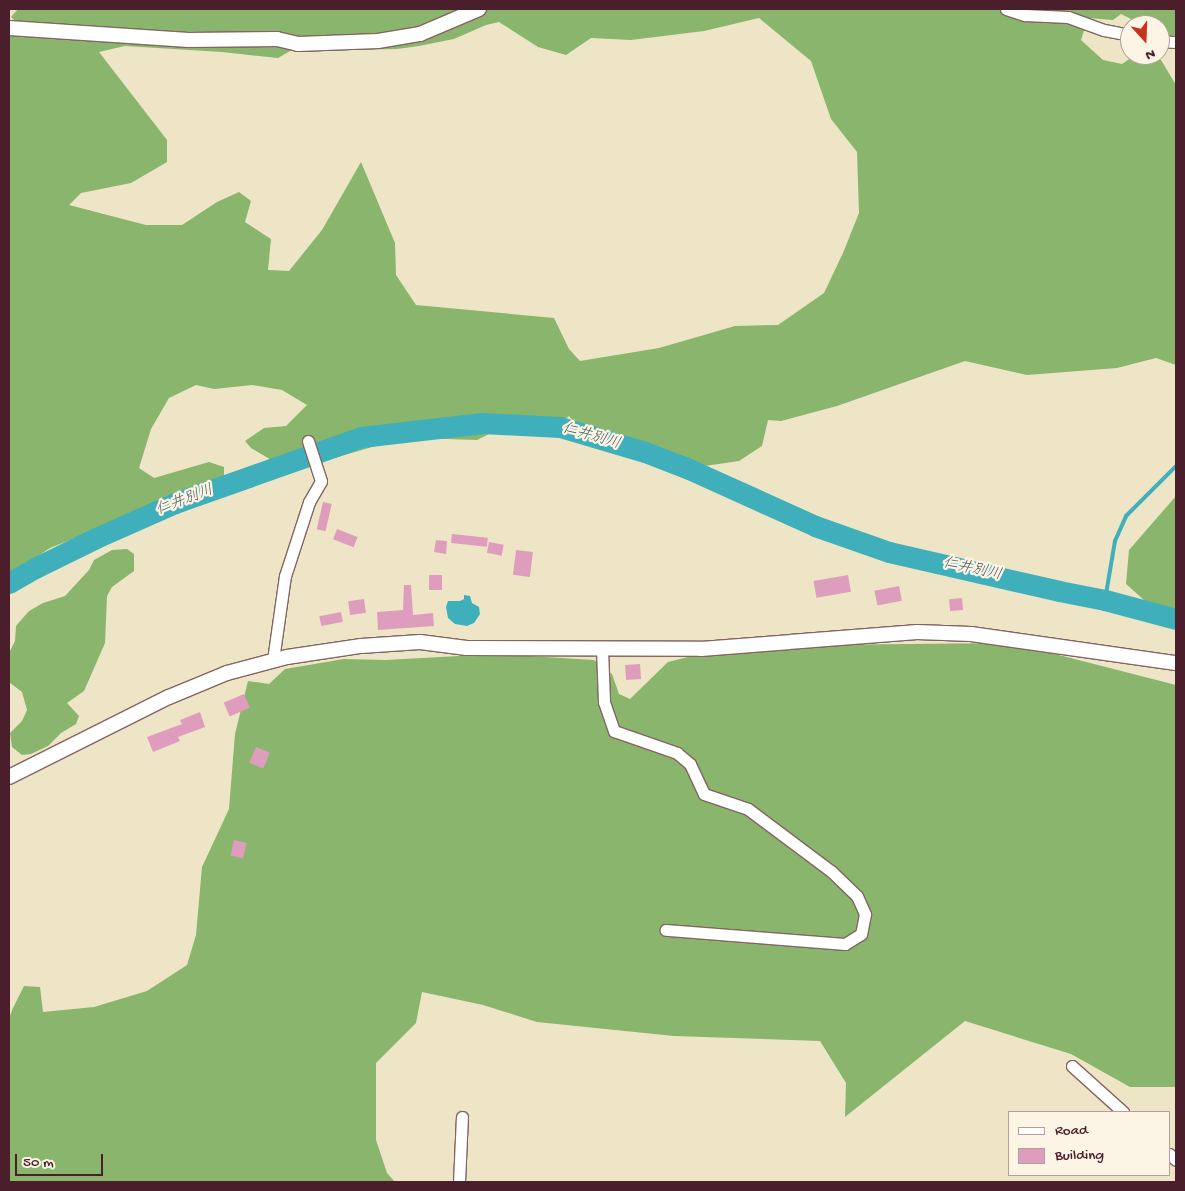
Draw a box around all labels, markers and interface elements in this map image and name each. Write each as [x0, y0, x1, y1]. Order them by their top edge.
north arrow [1120, 15, 1170, 65]
text: N [1143, 44, 1157, 63]
water label: 仁井別川 [560, 420, 622, 454]
water label: 仁井別川 [154, 482, 216, 520]
water label: 仁井別川 [941, 555, 1003, 585]
legend [1008, 1111, 1170, 1176]
text: Road [1055, 1122, 1088, 1140]
scale bar [18, 1144, 105, 1176]
text: Building [1055, 1147, 1104, 1165]
text: 50 m [23, 1154, 54, 1172]

